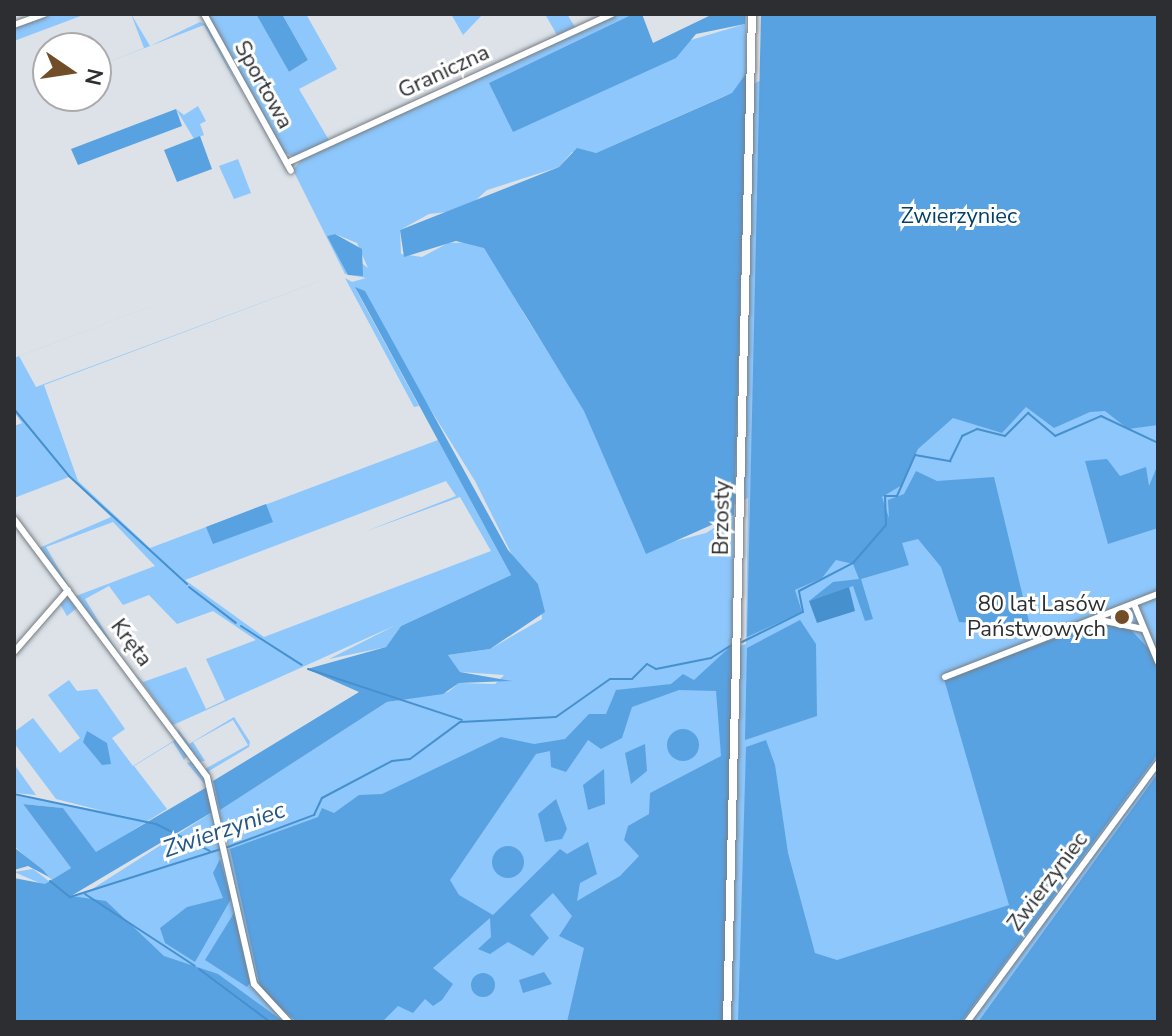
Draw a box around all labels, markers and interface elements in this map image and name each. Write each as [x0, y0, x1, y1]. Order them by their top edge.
north arrow [32, 32, 112, 112]
street label: Sportowa [228, 36, 298, 134]
street label: Graniczna [394, 39, 494, 105]
text: N [77, 66, 110, 88]
park label: Zwierzyniec [901, 204, 1017, 230]
street label: Brzosty [708, 480, 736, 556]
place label: 80 lat Lasów Państwowych [967, 591, 1106, 642]
marker: 80 lat Lasów Państwowych [1113, 608, 1131, 626]
street label: Kręta [105, 614, 157, 672]
water label: Zwierzyniec [159, 796, 289, 864]
street label: Zwierzyniec [1002, 828, 1094, 936]

